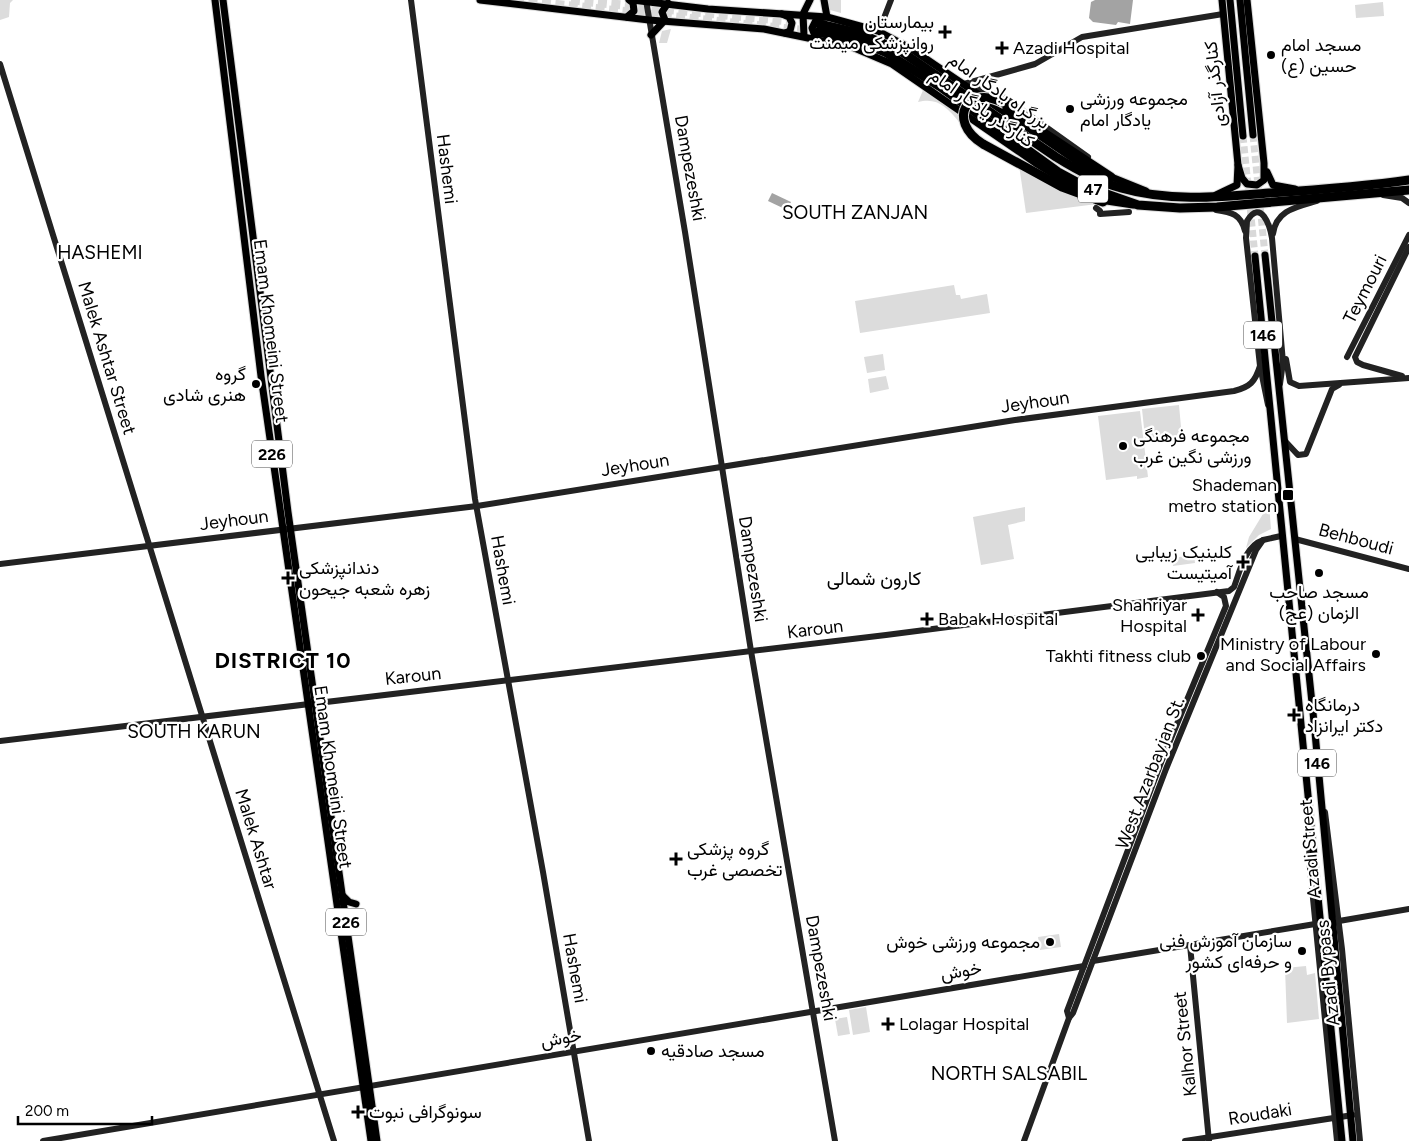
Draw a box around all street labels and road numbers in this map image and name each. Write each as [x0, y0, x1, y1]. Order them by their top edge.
street label: کنارگذر آزادی [1200, 40, 1230, 128]
street label: بزرگراه یادگار امام [944, 48, 1054, 135]
street label: کنارگذر یادگار امام [925, 64, 1039, 153]
street label: Dampezeshki [670, 113, 710, 223]
street label: Hashemi [432, 133, 462, 205]
road number: 47 [1078, 175, 1108, 202]
street label: Emam Khomeini Street [249, 238, 293, 424]
street label: Teymouri [1338, 251, 1392, 327]
street label: Malek Ashtar Street [73, 279, 141, 437]
road number: 146 [1244, 322, 1282, 348]
street label: Jeyhoun [999, 386, 1071, 418]
road number: 226 [252, 440, 292, 468]
street label: Jeyhoun [599, 449, 671, 481]
street label: Jeyhoun [198, 505, 270, 535]
street label: Dampezeshki [734, 514, 772, 624]
street label: Behboudi [1316, 518, 1396, 560]
street label: Hashemi [486, 533, 520, 607]
street label: Karoun [786, 615, 844, 643]
street label: Karoun [384, 662, 442, 690]
street label: Emam Khomeini Street [309, 684, 357, 870]
street label: West Azarbayjan St. [1111, 694, 1189, 852]
road number: 146 [1298, 750, 1336, 776]
street label: Malek Ashtar [230, 786, 282, 892]
street label: Azadi Street [1295, 798, 1325, 900]
road number: 226 [326, 909, 366, 936]
street label: Dampezeshki [801, 913, 841, 1023]
street label: Azadi Bypass [1311, 919, 1345, 1027]
street label: Hashemi [558, 931, 592, 1005]
street label: خوش [939, 957, 983, 985]
street label: Kalhor Street [1169, 990, 1201, 1098]
street label: خوش [539, 1024, 583, 1052]
street label: Roudaki [1226, 1098, 1294, 1130]

